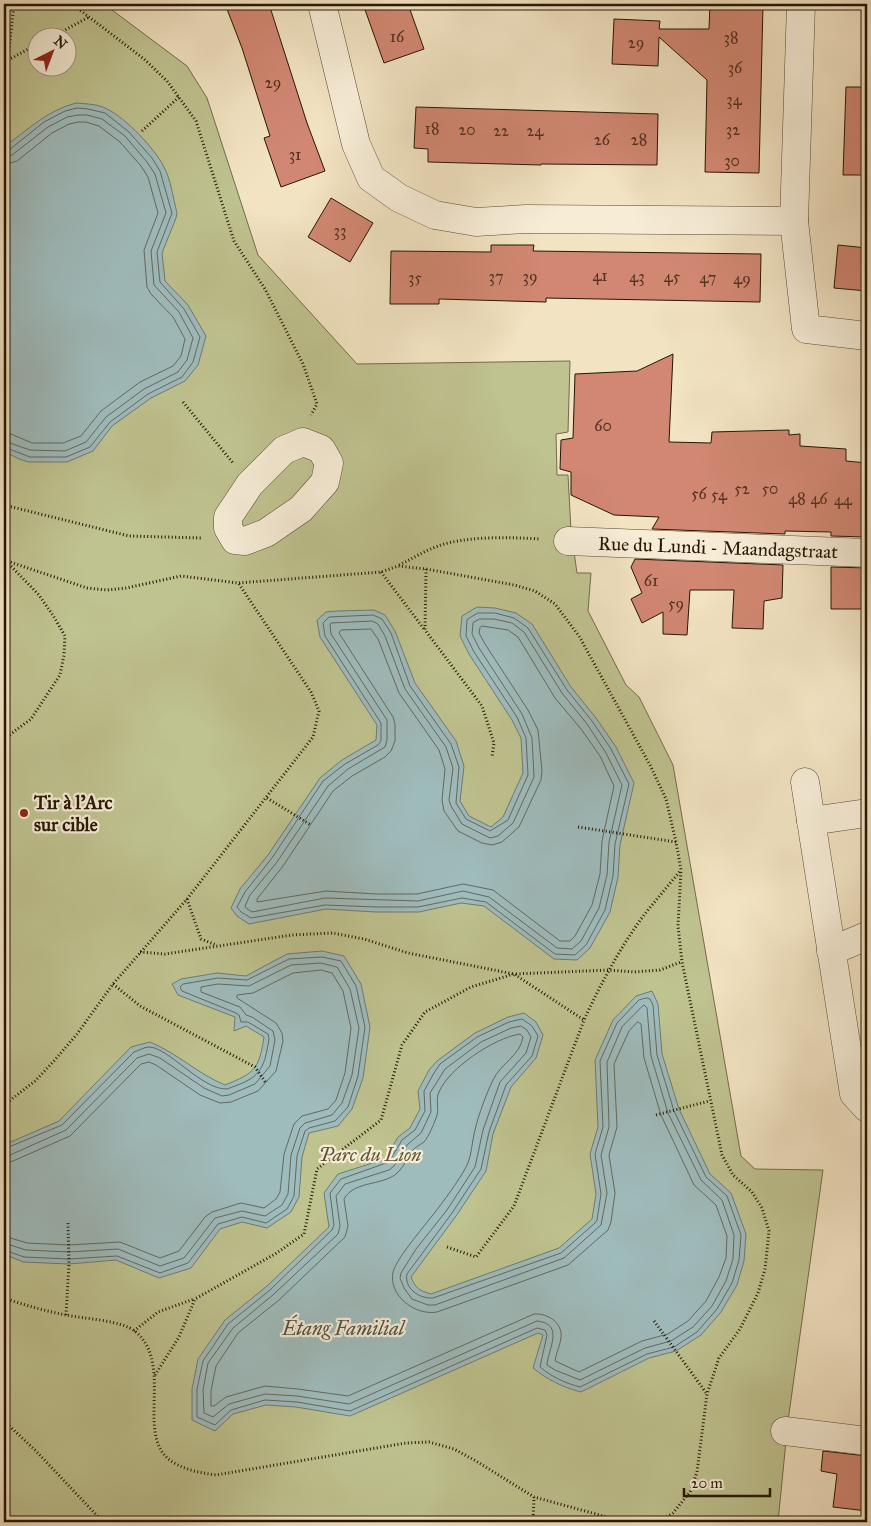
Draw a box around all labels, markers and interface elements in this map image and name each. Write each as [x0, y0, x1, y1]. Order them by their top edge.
house number: 16 [390, 27, 405, 46]
north arrow [28, 28, 78, 78]
house number: 38 [724, 28, 738, 47]
text: N [50, 32, 71, 53]
house number: 29 [628, 33, 644, 52]
house number: 36 [728, 58, 743, 77]
house number: 29 [265, 73, 281, 92]
house number: 34 [726, 90, 743, 109]
house number: 18 [425, 119, 439, 138]
house number: 20 [458, 120, 476, 139]
house number: 32 [726, 120, 740, 139]
house number: 22 [493, 121, 509, 140]
house number: 24 [527, 121, 544, 140]
house number: 26 [594, 130, 611, 149]
house number: 28 [631, 130, 647, 149]
house number: 31 [289, 145, 301, 164]
house number: 30 [724, 151, 740, 170]
house number: 33 [334, 221, 346, 240]
house number: 41 [592, 266, 608, 285]
house number: 37 [489, 267, 503, 286]
house number: 39 [523, 267, 538, 286]
house number: 43 [629, 267, 645, 286]
house number: 45 [664, 267, 681, 286]
house number: 35 [408, 268, 422, 287]
house number: 47 [700, 268, 716, 287]
house number: 49 [733, 269, 751, 288]
house number: 60 [594, 416, 612, 435]
house number: 52 [734, 479, 750, 498]
house number: 50 [762, 479, 778, 498]
house number: 56 [691, 484, 708, 503]
house number: 54 [711, 485, 728, 504]
house number: 48 [788, 489, 806, 508]
house number: 46 [810, 489, 828, 508]
house number: 44 [834, 490, 853, 509]
street label: Rue du Lundi - Maandagstraat [598, 532, 839, 564]
house number: 61 [644, 571, 658, 590]
house number: 59 [668, 594, 684, 613]
place label: Tir à l'Arc sur cible [33, 791, 113, 836]
marker: Tir à l'Arc sur cible [18, 807, 30, 819]
park label: Parc du Lion [319, 1143, 421, 1166]
water label: Étang Familial [281, 1314, 406, 1340]
scale bar [684, 1466, 770, 1498]
text: 20 m [691, 1474, 723, 1492]

